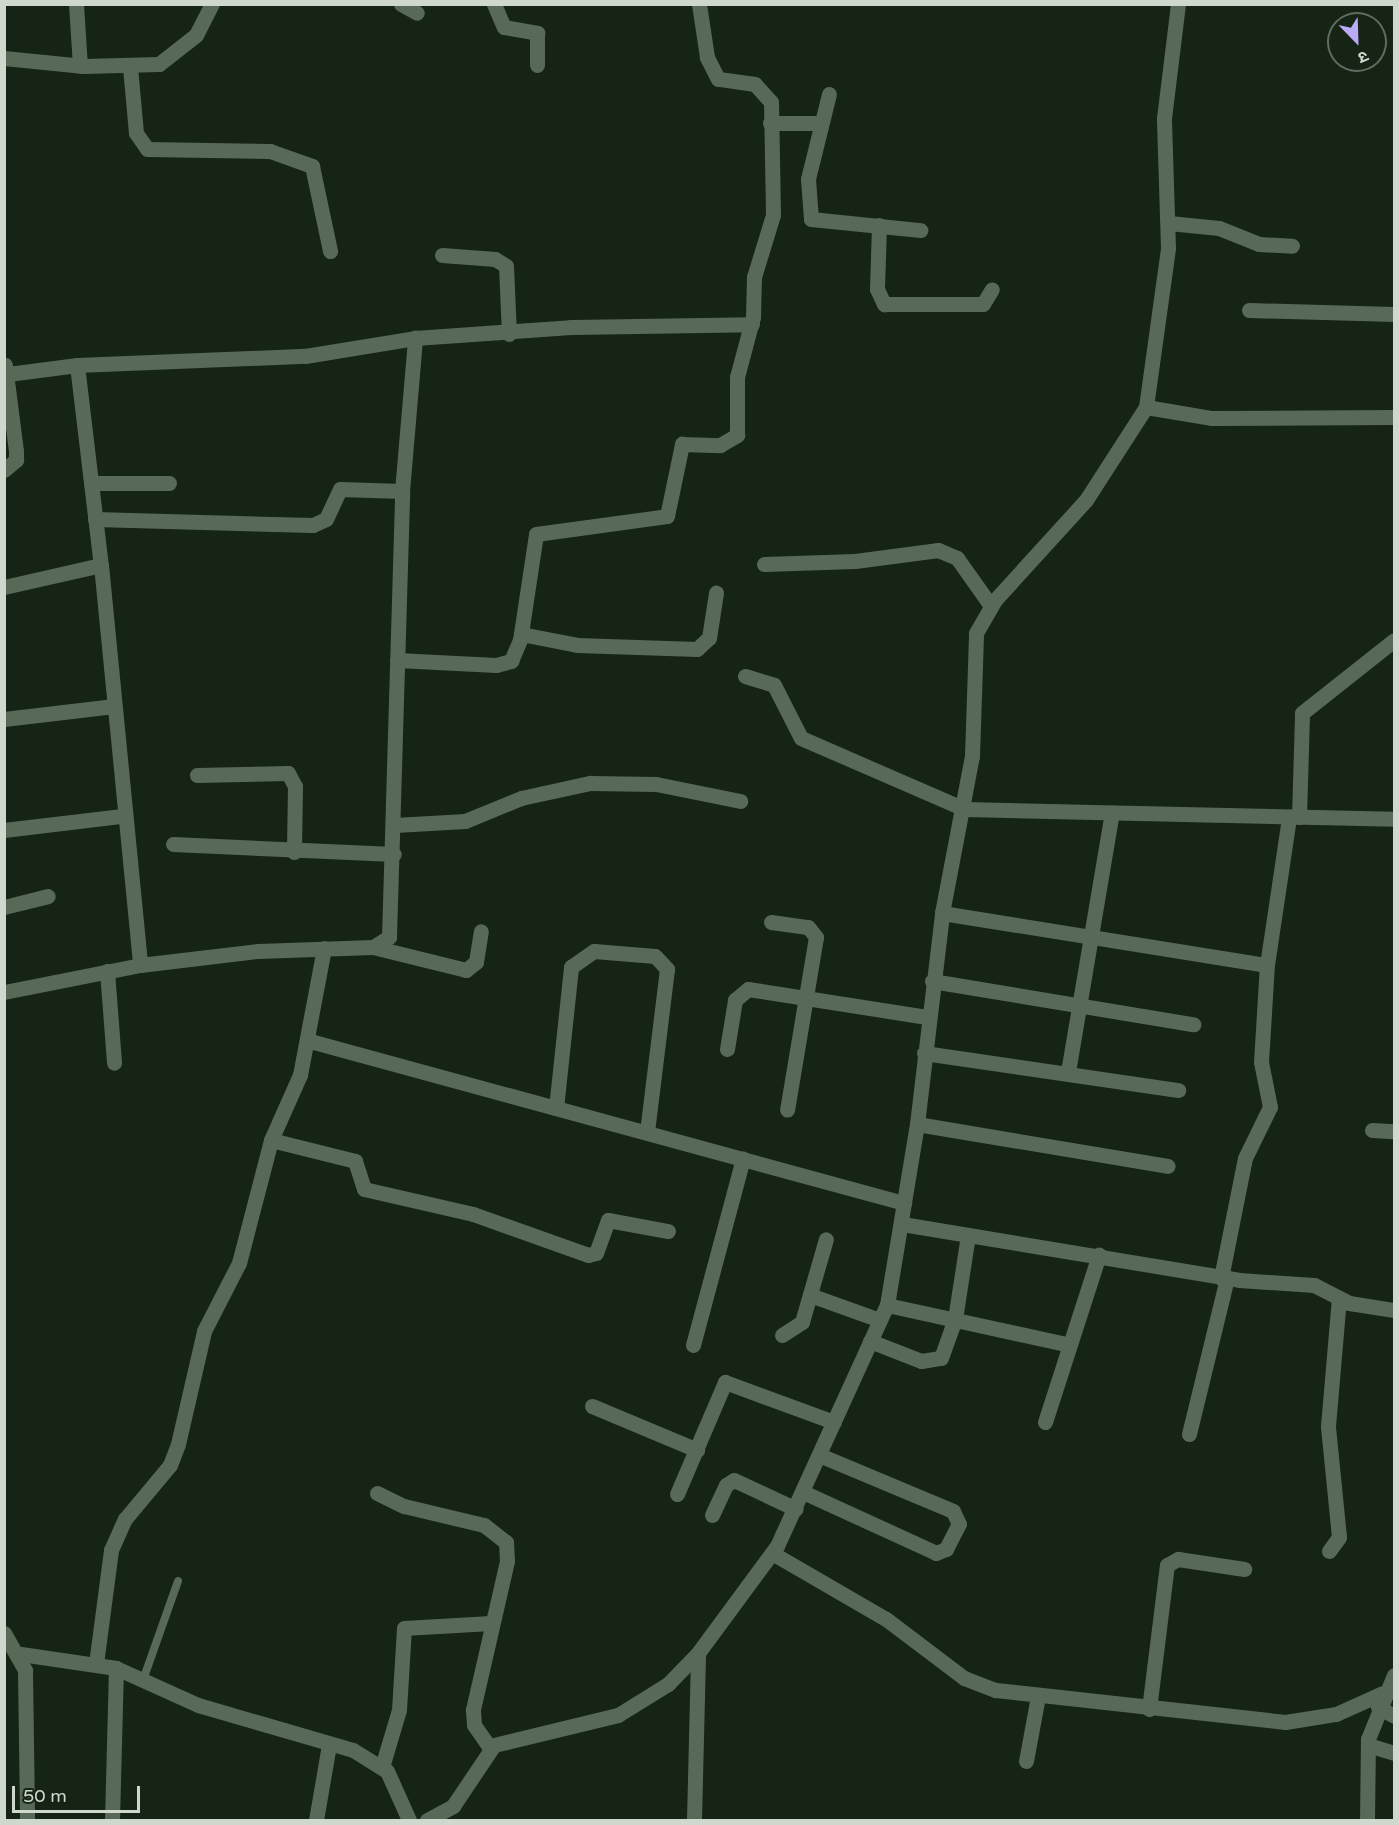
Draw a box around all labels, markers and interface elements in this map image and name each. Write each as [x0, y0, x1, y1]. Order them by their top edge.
north arrow [1327, 12, 1387, 72]
text: उ [1355, 46, 1371, 68]
scale bar [15, 1774, 142, 1812]
text: 50 m [23, 1785, 67, 1807]

